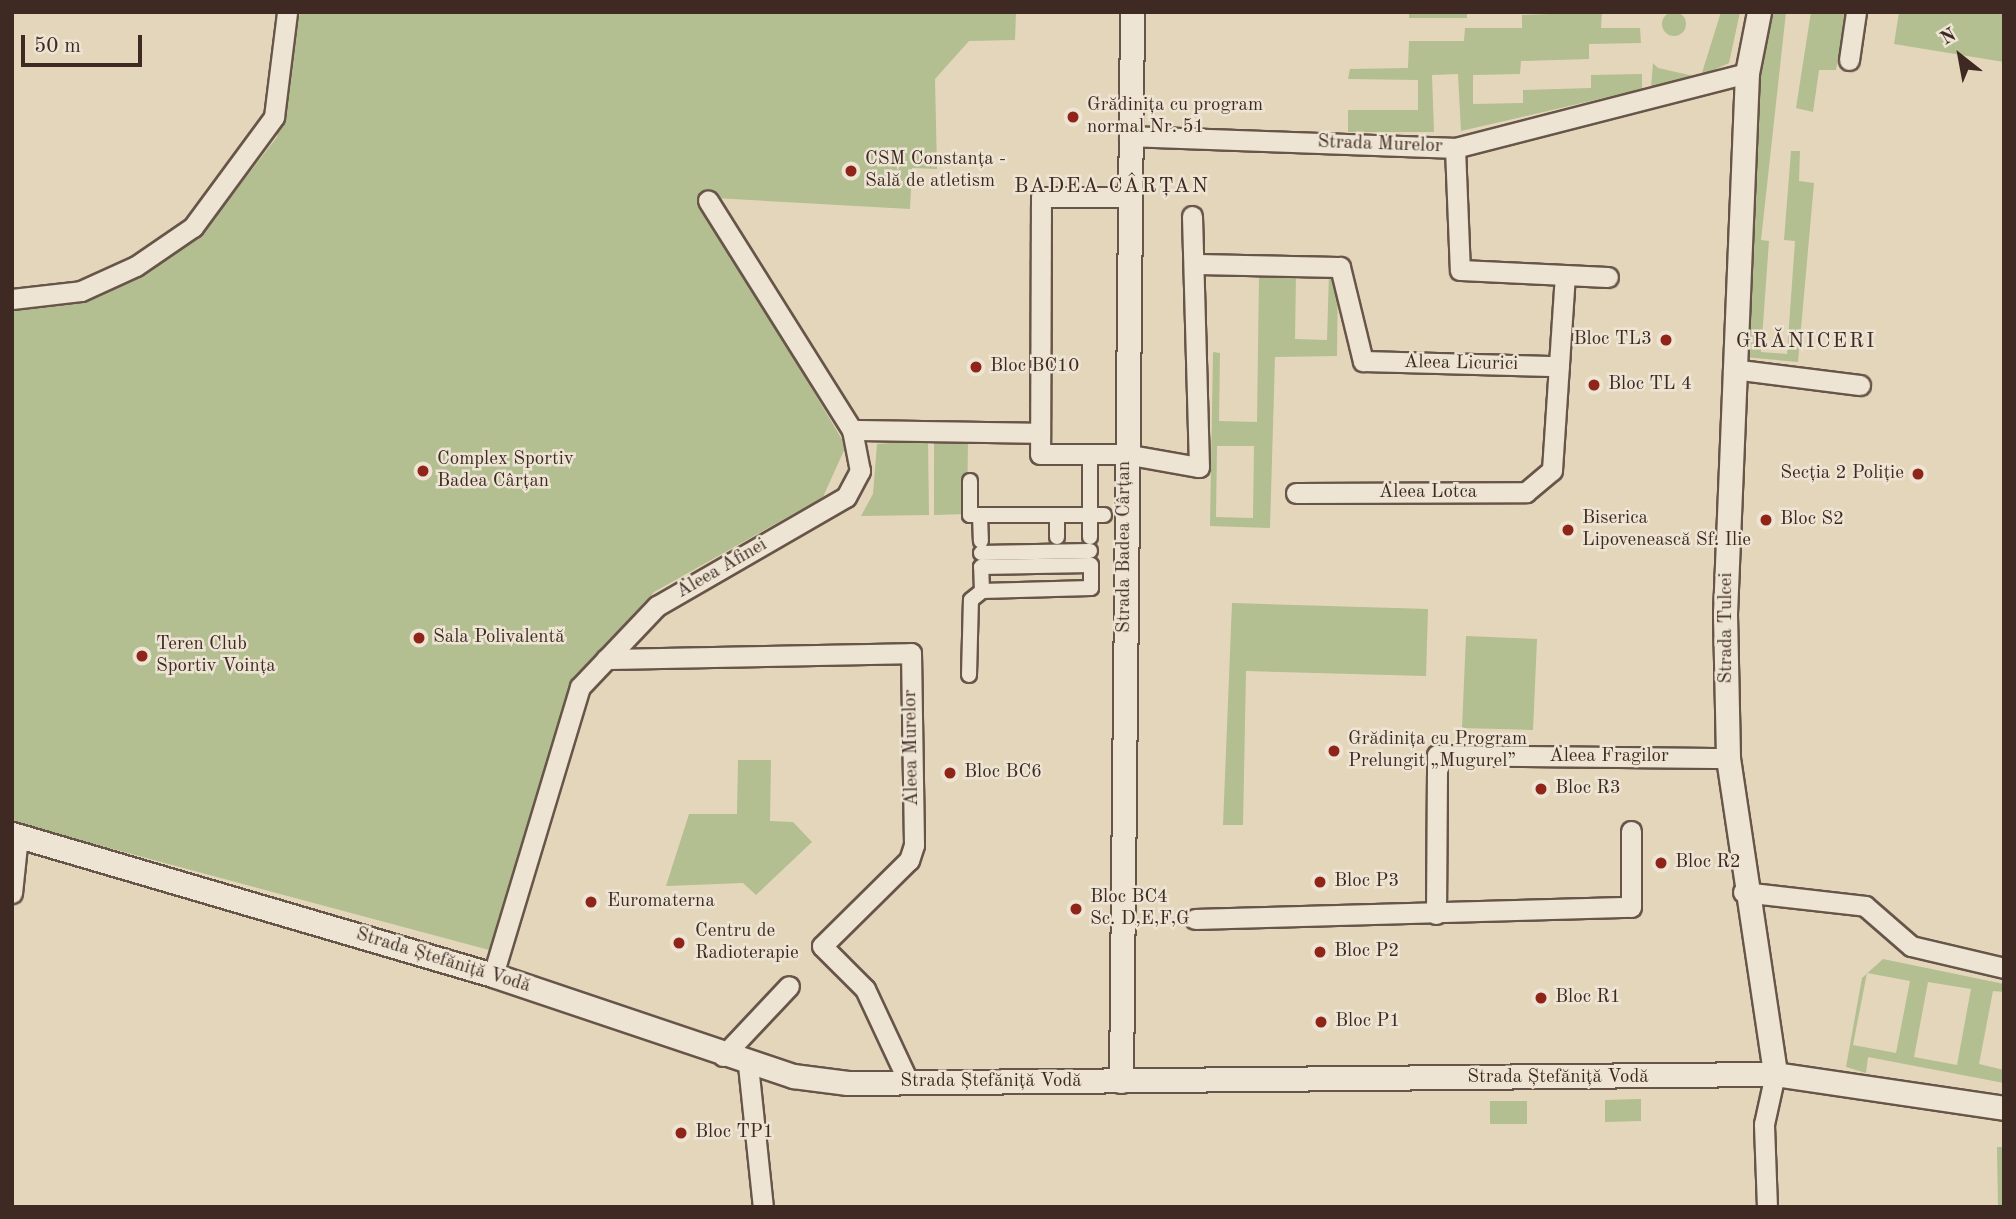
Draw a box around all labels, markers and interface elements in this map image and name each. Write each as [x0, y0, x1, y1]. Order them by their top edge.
scale bar [24, 21, 145, 65]
north arrow [1925, 21, 1995, 91]
text: N [1938, 26, 1960, 49]
text: 50 m [34, 36, 81, 57]
place label: Grădinița cu program normal Nr. 51 [1087, 95, 1263, 139]
marker: Grădinița cu program normal Nr. 51 [1065, 109, 1081, 125]
street label: Strada Murelor [1317, 131, 1443, 159]
place label: CSM Constanța - Sală de atletism [865, 149, 1006, 193]
marker: CSM Constanța - Sală de atletism [843, 163, 859, 179]
district label: BADEA CÂRȚAN [1015, 174, 1209, 200]
place label: Bloc TL3 [1573, 329, 1652, 351]
district label: GRĂNICERI [1737, 329, 1875, 355]
marker: Bloc TL3 [1658, 332, 1674, 348]
street label: Aleea Licurici [1404, 352, 1518, 376]
place label: Bloc BC10 [990, 356, 1079, 378]
marker: Bloc BC10 [968, 359, 984, 375]
place label: Bloc TL 4 [1608, 374, 1692, 396]
marker: Bloc TL 4 [1586, 377, 1602, 393]
place label: Complex Sportiv Badea Cârțan [437, 449, 574, 493]
street label: Strada Badea Cârțan [1114, 461, 1136, 633]
marker: Complex Sportiv Badea Cârțan [415, 463, 431, 479]
place label: Secția 2 Poliție [1780, 463, 1904, 485]
marker: Secția 2 Poliție [1910, 466, 1926, 482]
street label: Aleea Lotca [1379, 482, 1477, 504]
place label: Biserica Lipovenească Sf. Ilie [1582, 508, 1751, 552]
place label: Bloc S2 [1780, 509, 1844, 531]
marker: Bloc S2 [1758, 512, 1774, 528]
marker: Biserica Lipovenească Sf. Ilie [1560, 522, 1576, 538]
street label: Aleea Afinei [673, 534, 771, 604]
street label: Strada Tulcei [1716, 572, 1738, 684]
place label: Sala Polivalentă [433, 627, 565, 649]
marker: Sala Polivalentă [411, 630, 427, 646]
place label: Teren Club Sportiv Voința [156, 634, 276, 678]
marker: Teren Club Sportiv Voința [134, 648, 150, 664]
street label: Aleea Murelor [900, 689, 924, 807]
place label: Grădinița cu Program Prelungit „Mugurel” [1348, 729, 1527, 773]
marker: Grădinița cu Program Prelungit „Mugurel” [1326, 743, 1342, 759]
street label: Aleea Fragilor [1549, 746, 1669, 768]
place label: Bloc BC6 [964, 762, 1042, 784]
marker: Bloc BC6 [942, 765, 958, 781]
place label: Bloc R3 [1555, 778, 1621, 800]
marker: Bloc R3 [1533, 781, 1549, 797]
place label: Bloc R2 [1675, 852, 1741, 874]
marker: Bloc R2 [1653, 855, 1669, 871]
place label: Bloc P3 [1334, 871, 1399, 893]
marker: Bloc P3 [1312, 874, 1328, 890]
place label: Bloc BC4 Sc. D,E,F,G [1090, 887, 1190, 931]
place label: Euromaterna [607, 891, 715, 913]
marker: Euromaterna [581, 892, 601, 912]
marker: Bloc BC4 Sc. D,E,F,G [1068, 901, 1084, 917]
place label: Centru de Radioterapie [695, 921, 799, 965]
street label: Strada Ștefăniță Vodă [353, 924, 533, 998]
marker: Centru de Radioterapie [669, 933, 689, 953]
place label: Bloc P2 [1334, 941, 1399, 963]
marker: Bloc P2 [1312, 944, 1328, 960]
place label: Bloc R1 [1555, 987, 1621, 1009]
marker: Bloc R1 [1533, 990, 1549, 1006]
place label: Bloc P1 [1335, 1011, 1400, 1033]
marker: Bloc P1 [1313, 1014, 1329, 1030]
street label: Strada Ștefăniță Vodă [1467, 1067, 1649, 1089]
street label: Strada Ștefăniță Vodă [900, 1071, 1082, 1093]
place label: Bloc TP1 [695, 1122, 774, 1144]
marker: Bloc TP1 [673, 1125, 689, 1141]

